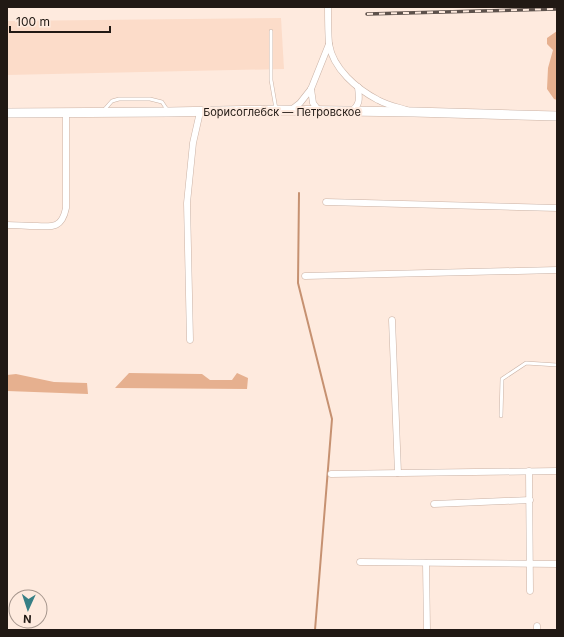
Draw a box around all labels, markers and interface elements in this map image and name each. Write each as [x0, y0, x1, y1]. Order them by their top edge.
scale bar [10, 8, 110, 34]
text: 100 m [16, 14, 50, 29]
street label: Борисоглебск — Петровское [203, 105, 361, 119]
north arrow [8, 589, 48, 629]
text: N [23, 612, 32, 626]

